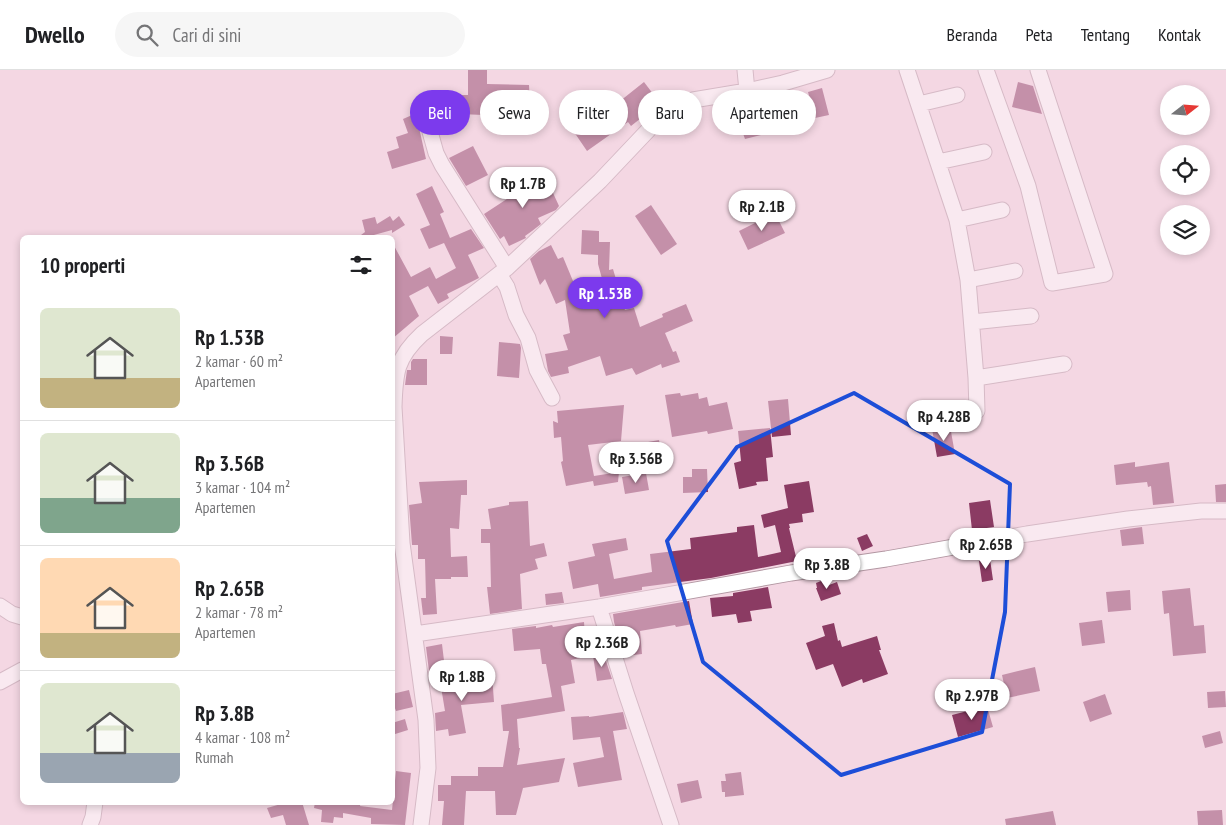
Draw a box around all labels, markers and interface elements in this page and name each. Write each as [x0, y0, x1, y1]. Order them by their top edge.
search box [115, 12, 465, 57]
text: Dwello [25, 19, 85, 50]
icon: search [133, 21, 161, 49]
text: Cari di sini [173, 23, 241, 47]
text: Beranda [947, 23, 997, 46]
text: Peta [1025, 23, 1053, 46]
text: Tentang [1081, 23, 1130, 46]
text: Kontak [1158, 23, 1201, 46]
north arrow [1160, 85, 1210, 135]
map controls [1160, 85, 1210, 255]
chip: Beli [410, 90, 470, 135]
chip: Sewa [480, 90, 549, 135]
chip: Filter [559, 90, 628, 135]
chip: Baru [638, 90, 702, 135]
chip: Apartemen [712, 90, 816, 135]
button: locate [1160, 145, 1210, 195]
pin: Rp 1.7B [477, 166, 569, 209]
text: Rp 1.7B [500, 173, 546, 193]
pin: Rp 2.1B [716, 190, 808, 232]
text: Rp 2.1B [739, 196, 785, 216]
button: layers [1160, 205, 1210, 255]
icon: filters [347, 251, 375, 279]
text: 10 properti [40, 252, 125, 279]
pin: Rp 1.53B [553, 276, 657, 319]
text: Rp 1.53B [579, 283, 631, 303]
text: Rp 1.53B [195, 324, 264, 351]
icon: home [80, 328, 140, 388]
text: 2 kamar · 60 m² [195, 351, 283, 371]
text: Apartemen [195, 371, 256, 391]
pin: Rp 4.28B [892, 400, 996, 442]
text: Rp 4.28B [918, 406, 970, 426]
pin: Rp 3.56B [584, 442, 688, 484]
text: Rp 3.56B [610, 448, 662, 468]
text: Rp 3.56B [195, 450, 264, 477]
icon: home [80, 453, 140, 513]
text: 3 kamar · 104 m² [195, 477, 290, 497]
text: Apartemen [195, 497, 256, 517]
pin: Rp 2.65B [934, 528, 1038, 570]
text: Rp 2.65B [960, 534, 1012, 554]
pin: Rp 3.8B [781, 548, 873, 590]
text: Rp 3.8B [804, 554, 850, 574]
text: Rp 2.65B [195, 575, 264, 602]
icon: home [80, 578, 140, 638]
text: 2 kamar · 78 m² [195, 602, 283, 622]
text: Apartemen [195, 622, 256, 642]
pin: Rp 2.36B [550, 626, 654, 668]
text: Rp 2.36B [576, 632, 628, 652]
pin: Rp 1.8B [416, 660, 508, 702]
text: Rp 1.8B [439, 666, 485, 686]
pin: Rp 2.97B [920, 678, 1024, 721]
text: Rp 2.97B [946, 685, 998, 705]
text: Rp 3.8B [195, 700, 254, 727]
icon: home [80, 703, 140, 763]
text: 4 kamar · 108 m² [195, 727, 290, 747]
text: Rumah [195, 747, 233, 767]

